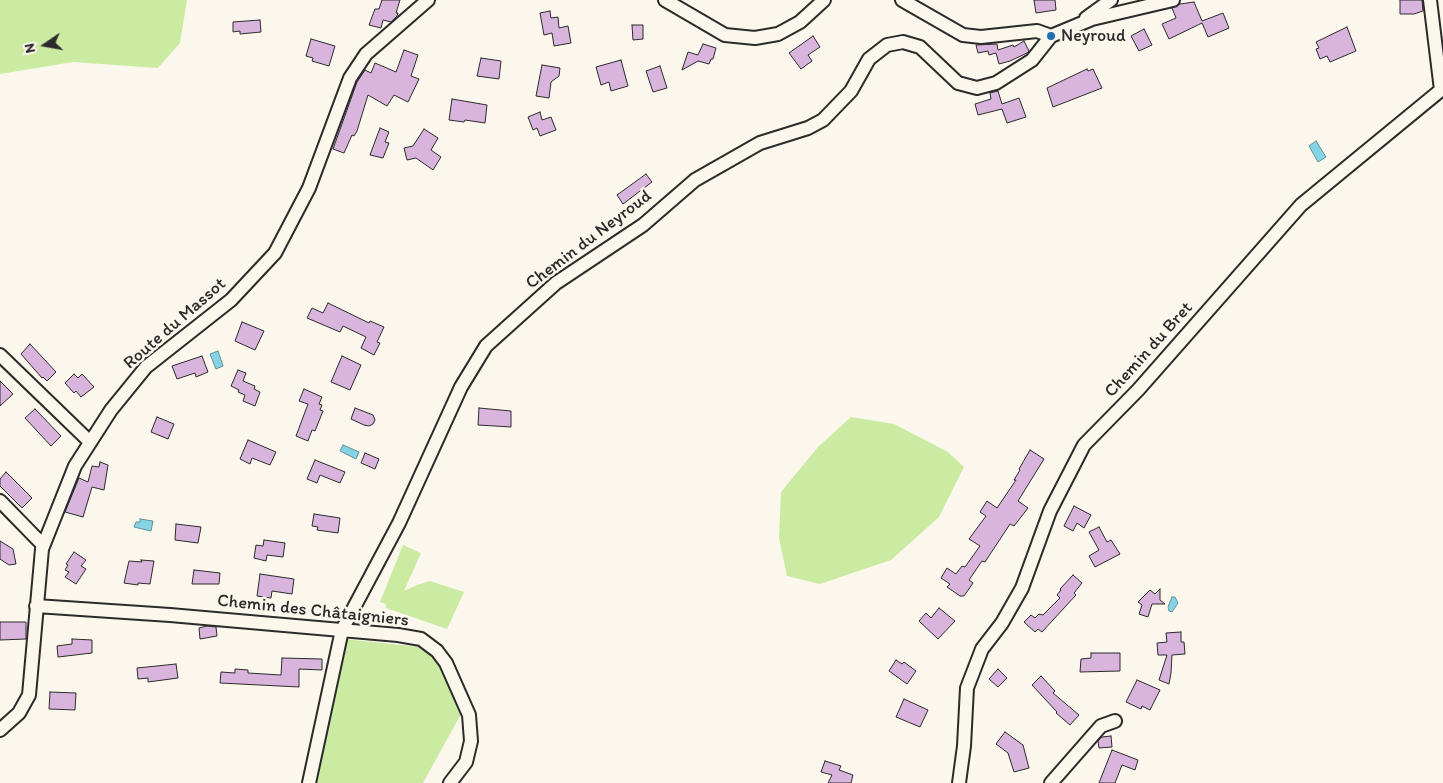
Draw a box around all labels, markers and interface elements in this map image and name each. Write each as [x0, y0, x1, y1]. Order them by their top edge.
north arrow [20, 20, 70, 70]
place label: Neyroud [1061, 25, 1126, 47]
marker: Neyroud [1045, 30, 1057, 42]
text: N [21, 42, 39, 55]
street label: Chemin du Neyroud [522, 186, 656, 294]
street label: Route du Massot [119, 274, 231, 374]
street label: Chemin du Bret [1100, 298, 1198, 402]
street label: Chemin des Châtaigniers [216, 590, 410, 632]

